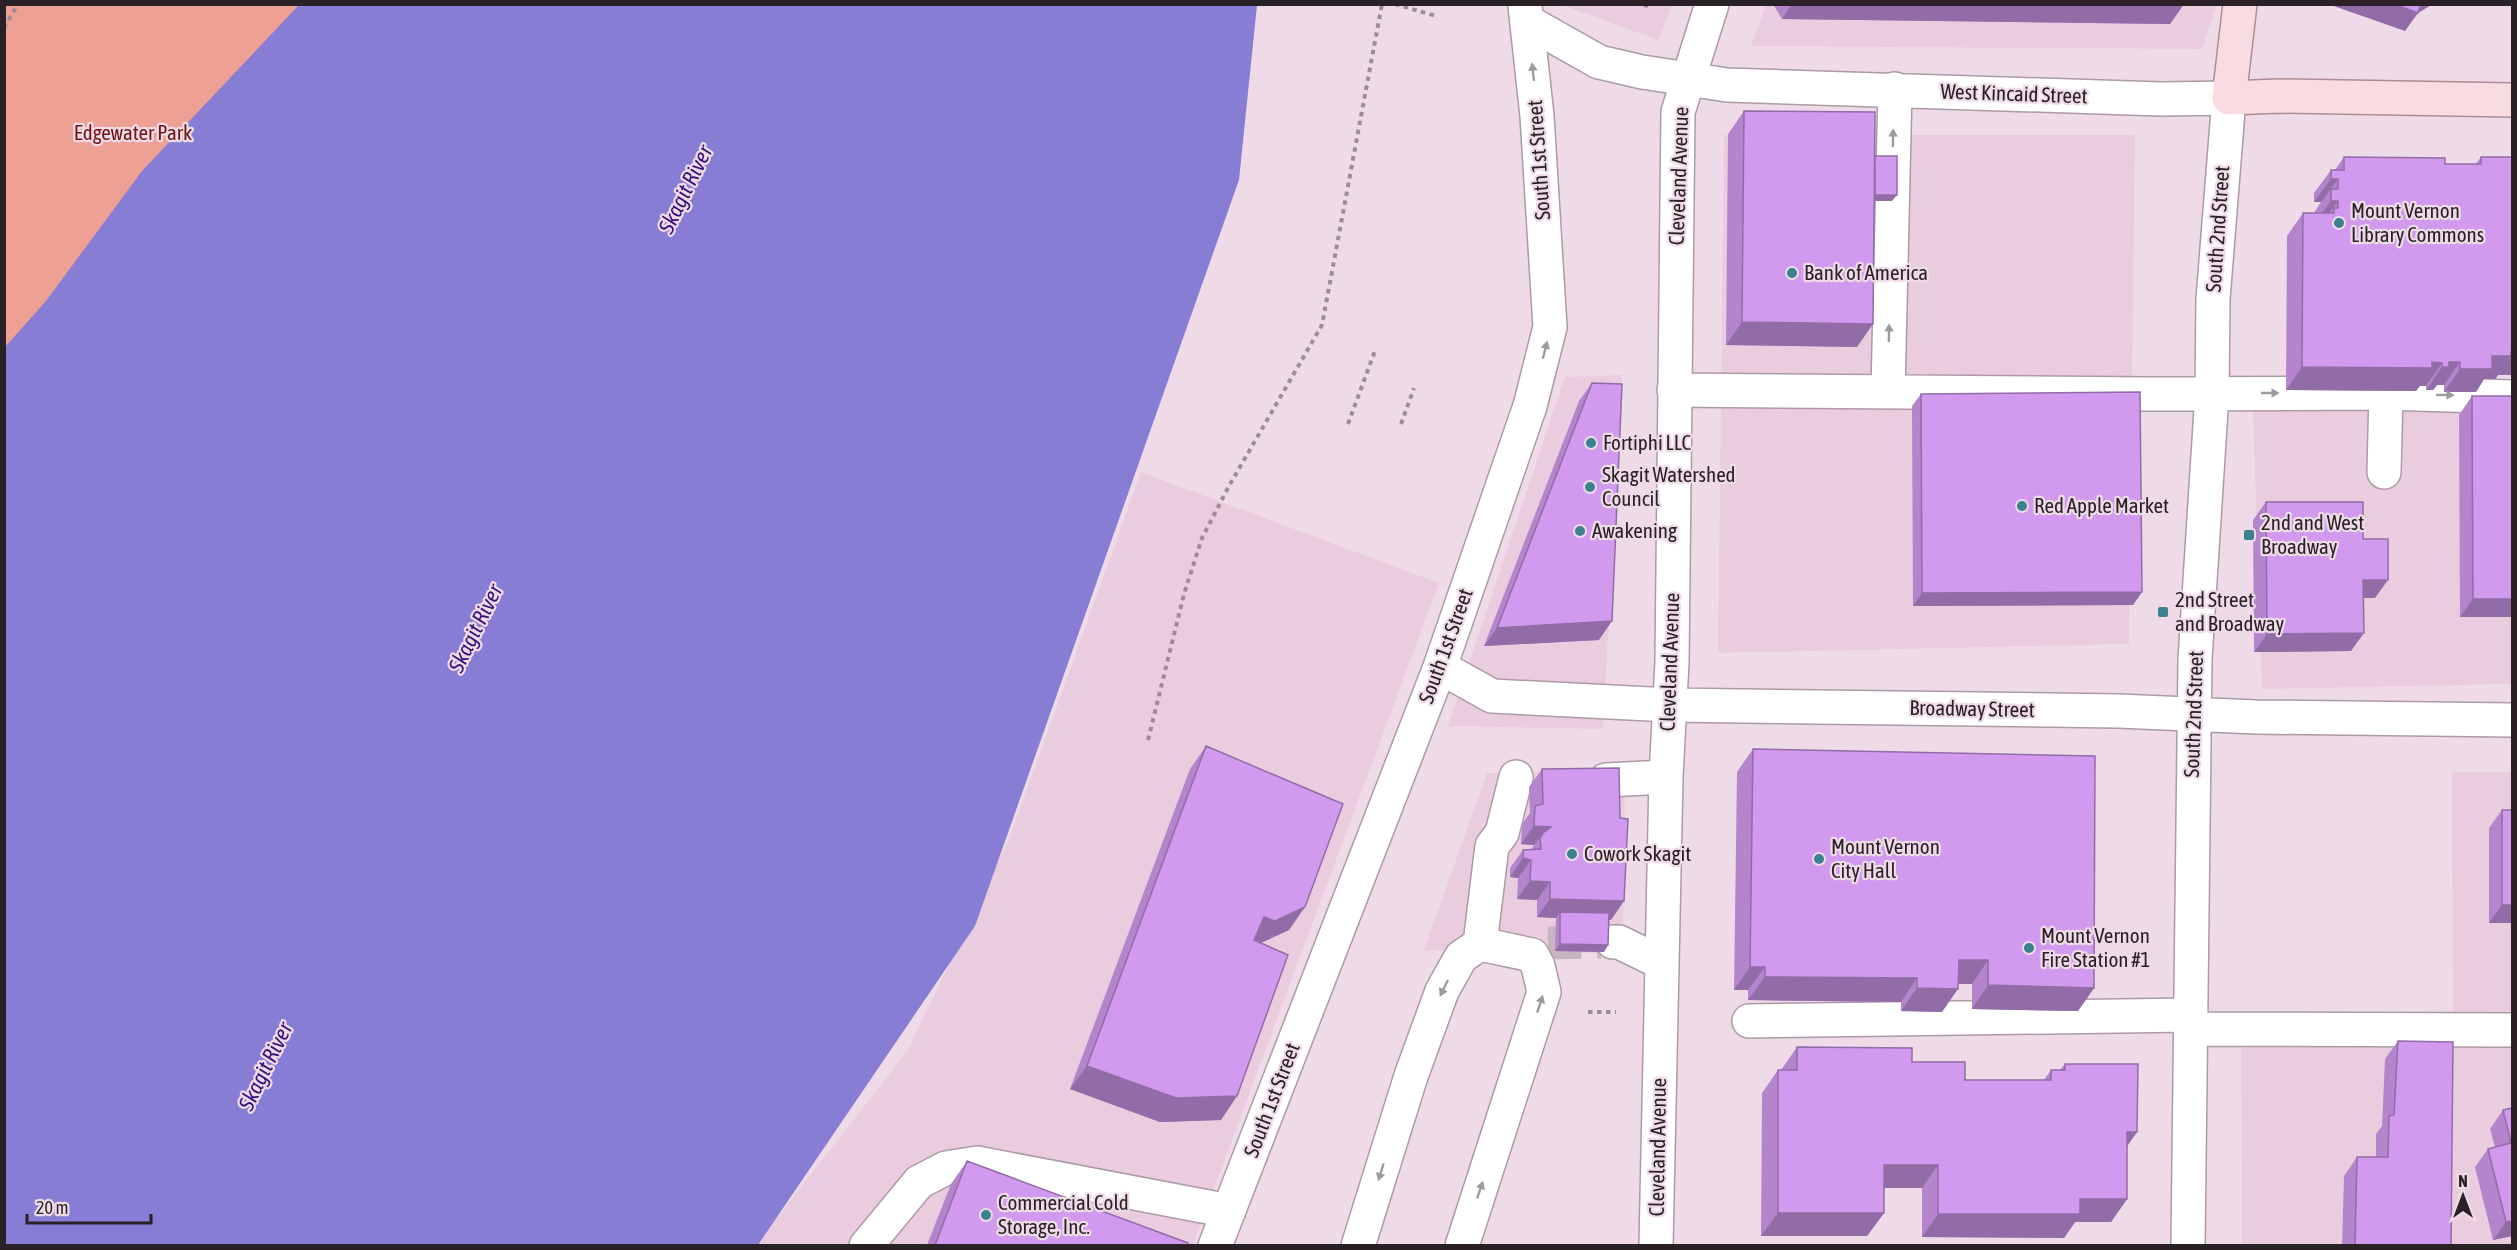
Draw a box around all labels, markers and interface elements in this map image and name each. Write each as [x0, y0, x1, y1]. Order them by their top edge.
one-way arrow [1528, 62, 1538, 81]
street label: West Kincaid Street [1940, 78, 2088, 108]
street label: South 1st Street [1522, 99, 1554, 221]
street label: Cleveland Avenue [1664, 106, 1692, 246]
park label: Edgewater Park [74, 120, 192, 144]
one-way arrow [1888, 129, 1898, 148]
water label: Skagit River [652, 139, 718, 238]
street label: South 2nd Street [2201, 165, 2233, 293]
place label: Mount Vernon Library Commons [2351, 198, 2484, 246]
marker: Mount Vernon Library Commons [2332, 216, 2346, 230]
place label: Bank of America [1804, 260, 1928, 284]
marker: Bank of America [1785, 266, 1799, 280]
one-way arrow [1884, 324, 1894, 343]
one-way arrow [1540, 341, 1550, 359]
one-way arrow [2261, 388, 2280, 398]
one-way arrow [2435, 390, 2454, 400]
place label: Fortiphi LLC [1603, 430, 1691, 454]
marker: Fortiphi LLC [1584, 436, 1598, 450]
place label: Skagit Watershed Council [1602, 462, 1736, 510]
marker: Skagit Watershed Council [1583, 480, 1597, 494]
place label: Red Apple Market [2034, 493, 2169, 517]
marker: Red Apple Market [2015, 499, 2029, 513]
place label: 2nd and West Broadway [2261, 510, 2364, 558]
place label: Awakening [1592, 518, 1677, 542]
marker: Awakening [1573, 524, 1587, 538]
marker: 2nd and West Broadway [2242, 528, 2256, 542]
water label: Skagit River [442, 578, 508, 677]
street label: South 1st Street [1413, 585, 1477, 706]
place label: 2nd Street and Broadway [2175, 587, 2285, 635]
street label: Cleveland Avenue [1655, 592, 1683, 732]
marker: 2nd Street and Broadway [2156, 605, 2170, 619]
street label: South 2nd Street [2179, 650, 2207, 778]
street label: Broadway Street [1909, 695, 2035, 721]
place label: Mount Vernon City Hall [1831, 834, 1940, 882]
place label: Cowork Skagit [1584, 841, 1691, 865]
marker: Cowork Skagit [1565, 847, 1579, 861]
marker: Mount Vernon City Hall [1812, 852, 1826, 866]
place label: Mount Vernon Fire Station #1 [2041, 923, 2150, 971]
marker: Mount Vernon Fire Station #1 [2022, 941, 2036, 955]
one-way arrow [1439, 979, 1449, 997]
one-way arrow [1536, 995, 1545, 1013]
water label: Skagit River [232, 1016, 298, 1115]
street label: South 1st Street [1238, 1039, 1304, 1160]
street label: Cleveland Avenue [1644, 1077, 1670, 1216]
one-way arrow [1376, 1163, 1385, 1181]
north arrow [2433, 1166, 2493, 1226]
text: N [2458, 1172, 2468, 1190]
one-way arrow [1476, 1181, 1485, 1199]
scale bar [27, 1187, 152, 1225]
place label: Commercial Cold Storage, Inc. [998, 1190, 1129, 1238]
text: 20 m [36, 1197, 68, 1218]
marker: Commercial Cold Storage, Inc. [979, 1208, 993, 1222]

